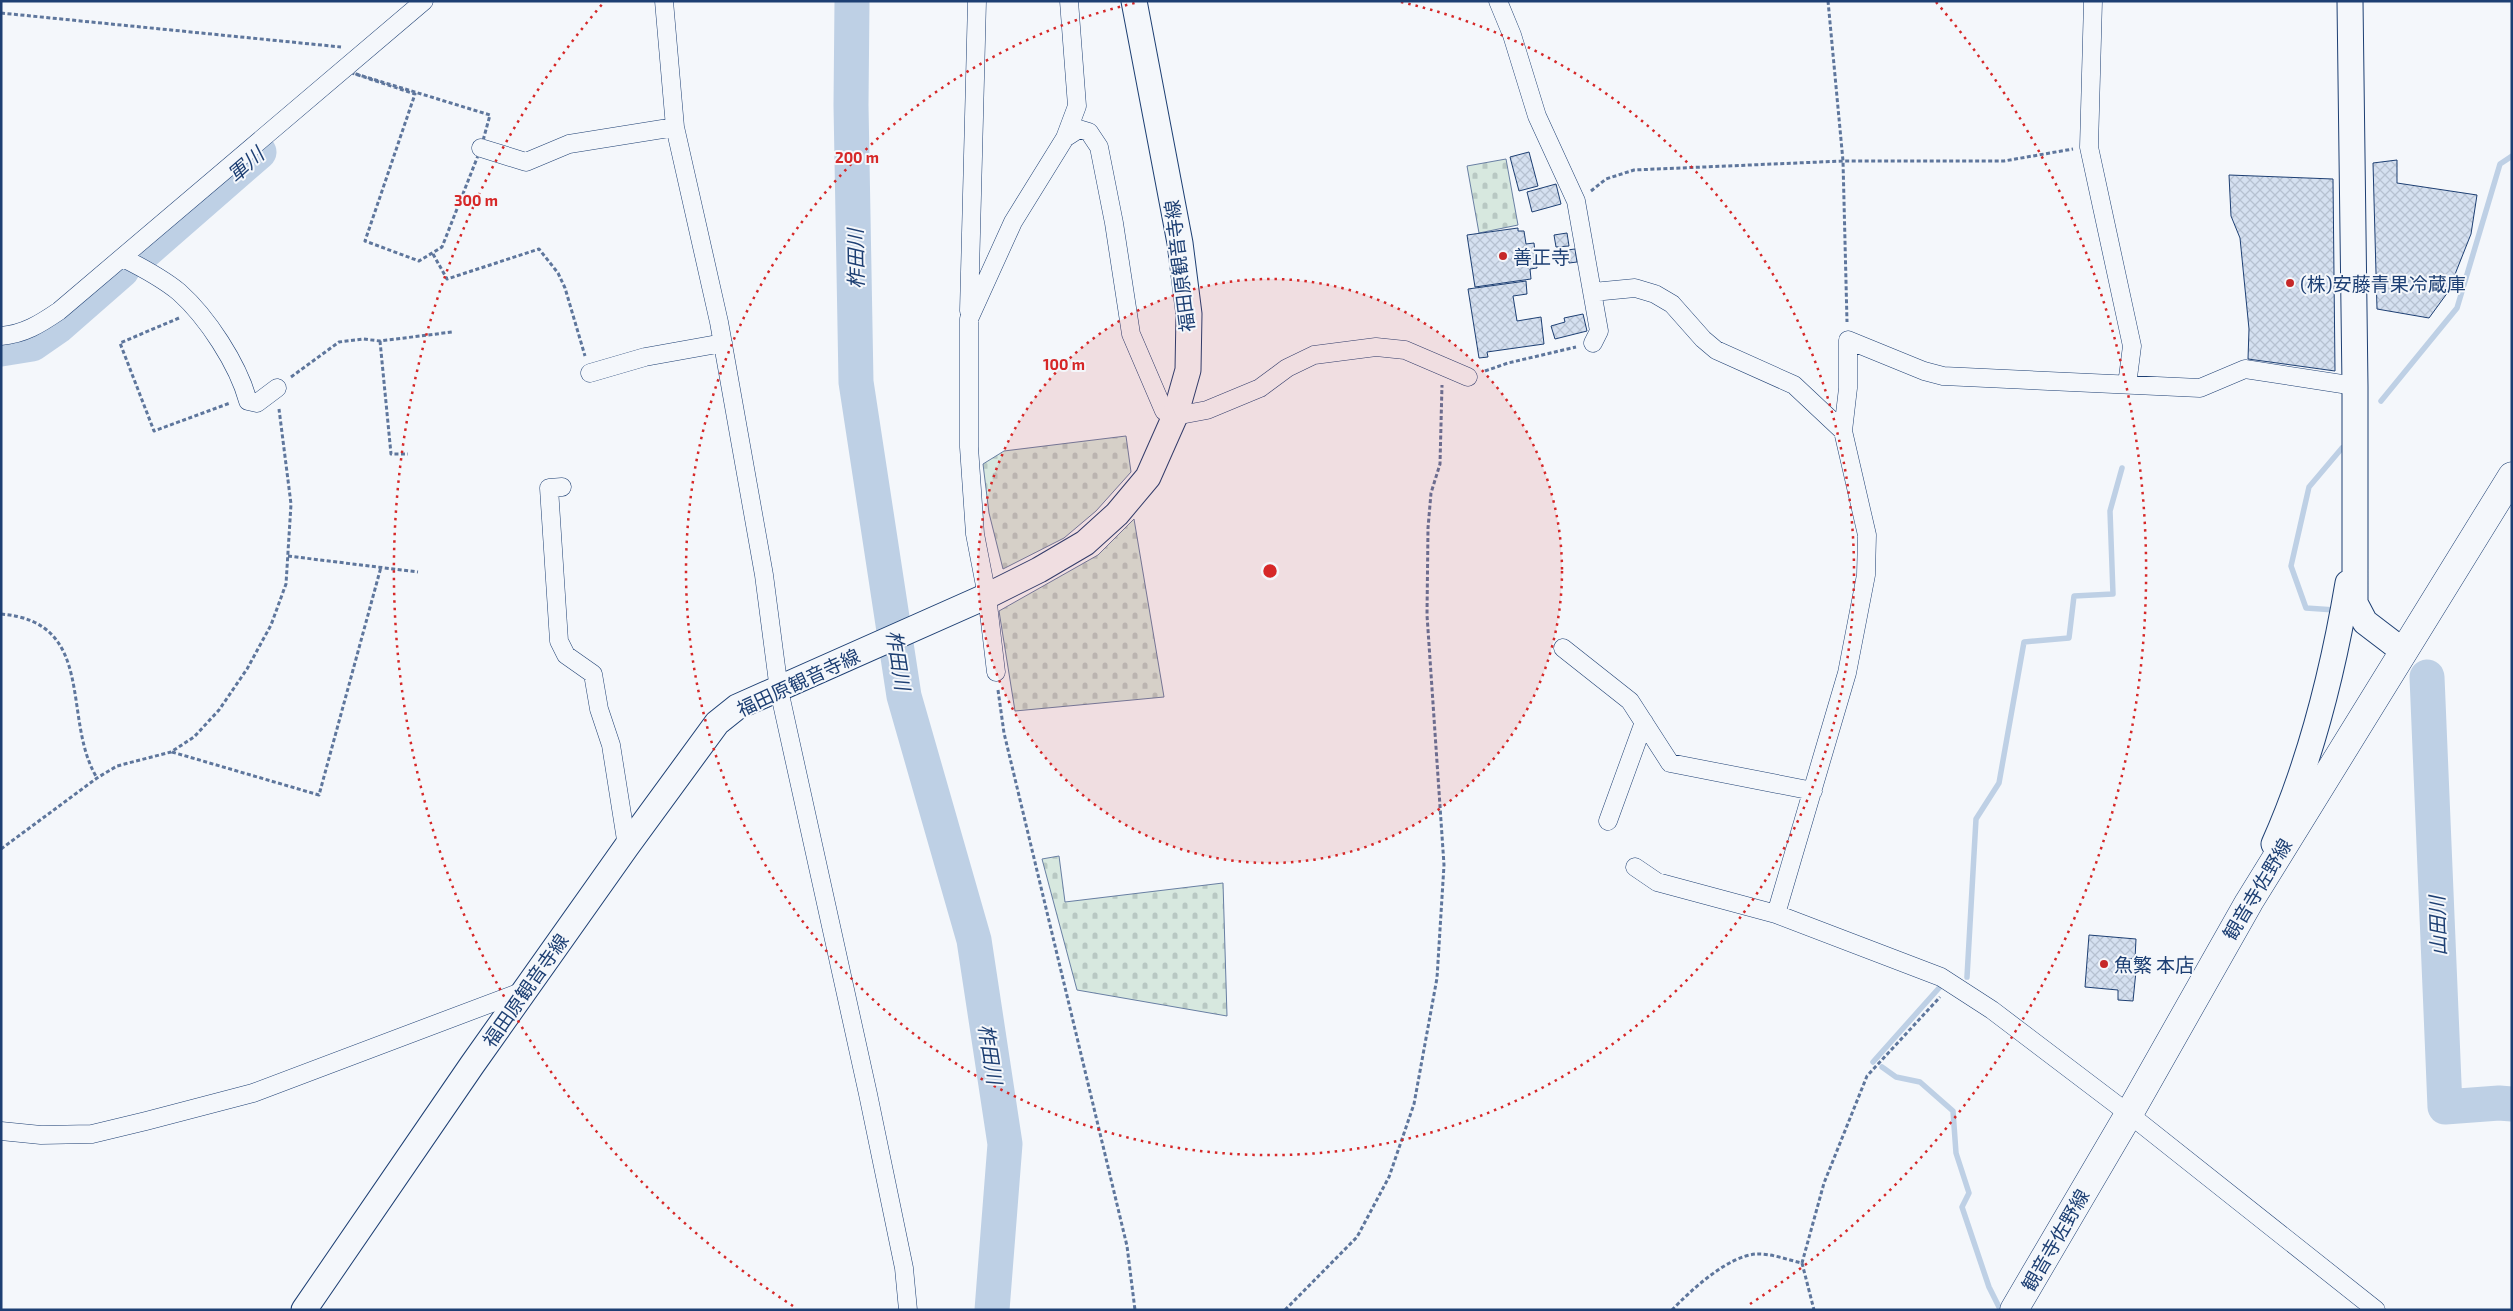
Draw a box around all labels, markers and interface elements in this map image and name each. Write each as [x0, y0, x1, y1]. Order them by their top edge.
water label: 軍川 [222, 141, 269, 186]
text: 200 m [835, 148, 879, 166]
text: 300 m [454, 191, 498, 209]
street label: 福田原観音寺線 [1159, 199, 1199, 333]
water label: 柞田川 [842, 227, 868, 289]
place label: 善正寺 [1513, 245, 1570, 268]
marker: 善正寺 [1497, 250, 1509, 262]
place label: (株)安藤青果冷蔵庫 [2300, 272, 2466, 295]
marker: (株)安藤青果冷蔵庫 [2284, 277, 2296, 289]
text: 100 m [1043, 355, 1085, 373]
centre of rings [1261, 562, 1279, 580]
water label: 柞田川 [882, 628, 916, 693]
street label: 福田原観音寺線 [733, 643, 863, 721]
street label: 観音寺佐野線 [2218, 834, 2296, 944]
water label: 山田川 [2424, 894, 2450, 956]
street label: 福田原観音寺線 [477, 929, 573, 1051]
place label: 魚繁 本店 [2114, 953, 2194, 976]
marker: 魚繁 本店 [2098, 958, 2110, 970]
water label: 柞田川 [974, 1022, 1008, 1087]
street label: 観音寺佐野線 [2017, 1185, 2093, 1295]

